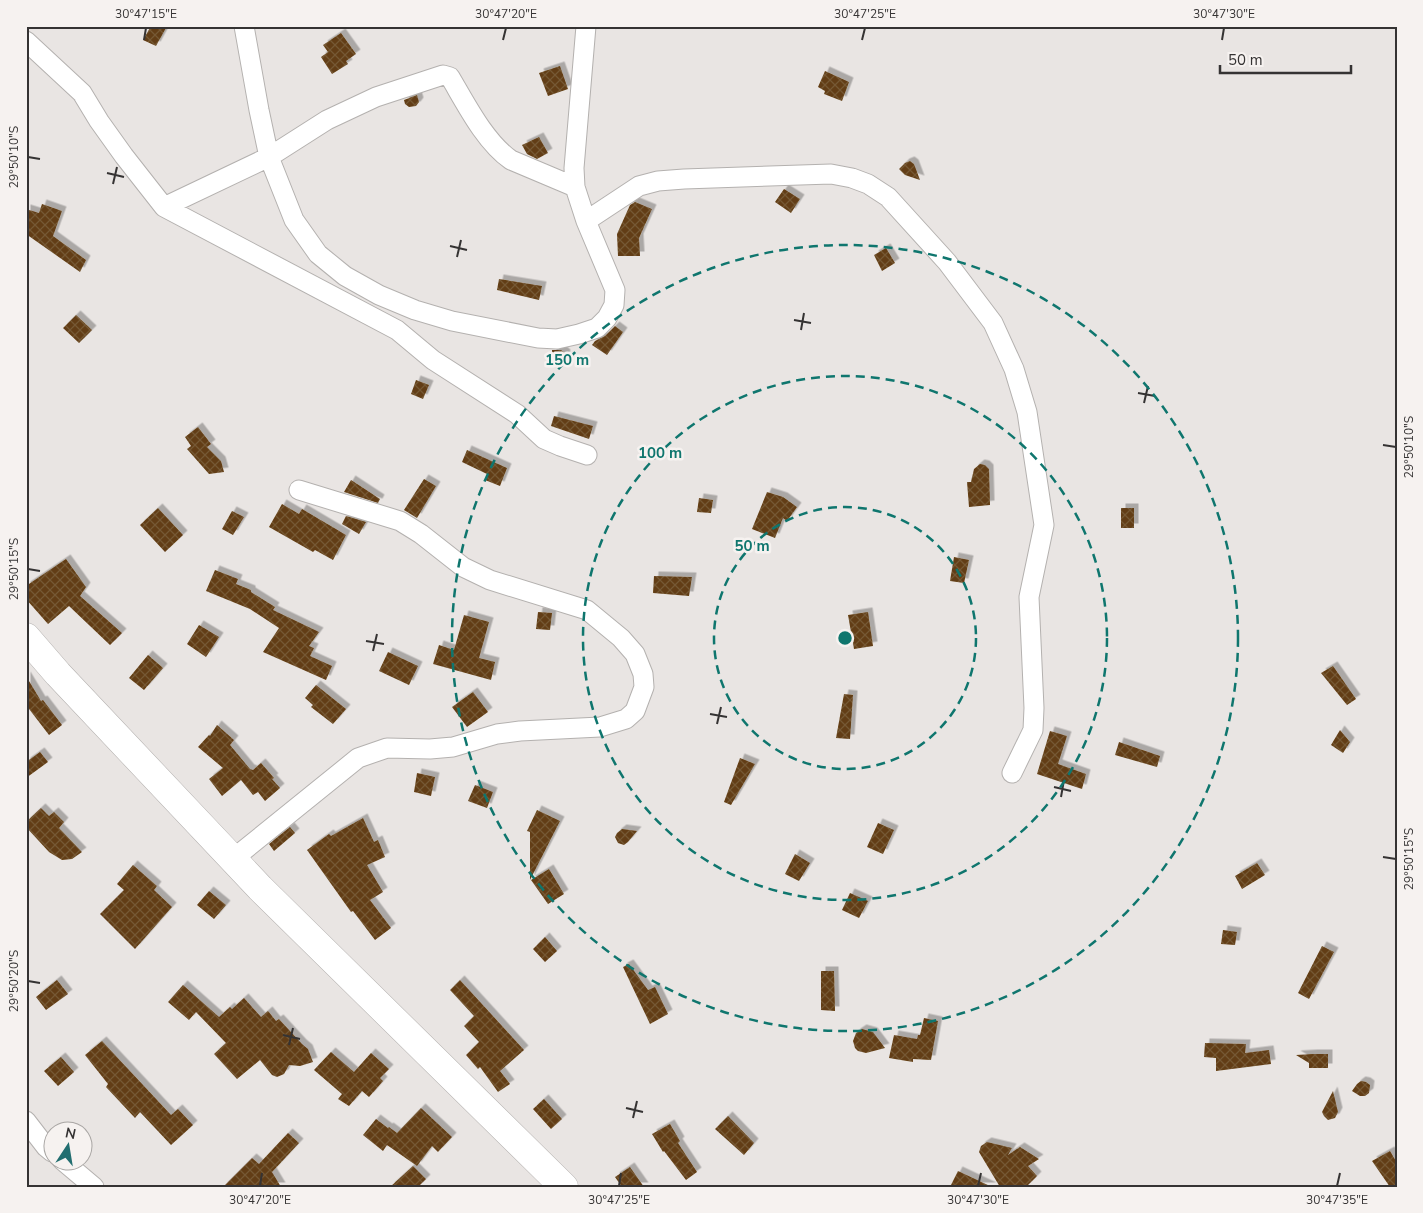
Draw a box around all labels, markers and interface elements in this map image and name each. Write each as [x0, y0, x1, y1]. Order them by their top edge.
text: 30°47'15"E [115, 6, 177, 22]
text: 30°47'20"E [475, 6, 537, 22]
text: 30°47'25"E [834, 6, 896, 22]
text: 30°47'30"E [1193, 6, 1255, 22]
scale bar [1220, 42, 1352, 74]
text: 50 m [1228, 50, 1263, 70]
text: 29°50'10"S [6, 126, 22, 188]
text: 150 m [545, 350, 589, 370]
text: 29°50'10"S [1401, 416, 1417, 478]
text: 100 m [638, 443, 682, 463]
text: 50 m [734, 536, 770, 556]
text: 29°50'15"S [6, 538, 22, 600]
centre of rings [836, 629, 854, 647]
text: 29°50'15"S [1401, 828, 1417, 890]
text: 29°50'20"S [6, 950, 22, 1012]
north arrow [42, 1120, 92, 1170]
text: N [63, 1123, 78, 1144]
text: 30°47'20"E [229, 1192, 291, 1208]
text: 30°47'25"E [588, 1192, 650, 1208]
text: 30°47'30"E [947, 1192, 1009, 1208]
text: 30°47'35"E [1306, 1192, 1368, 1208]

